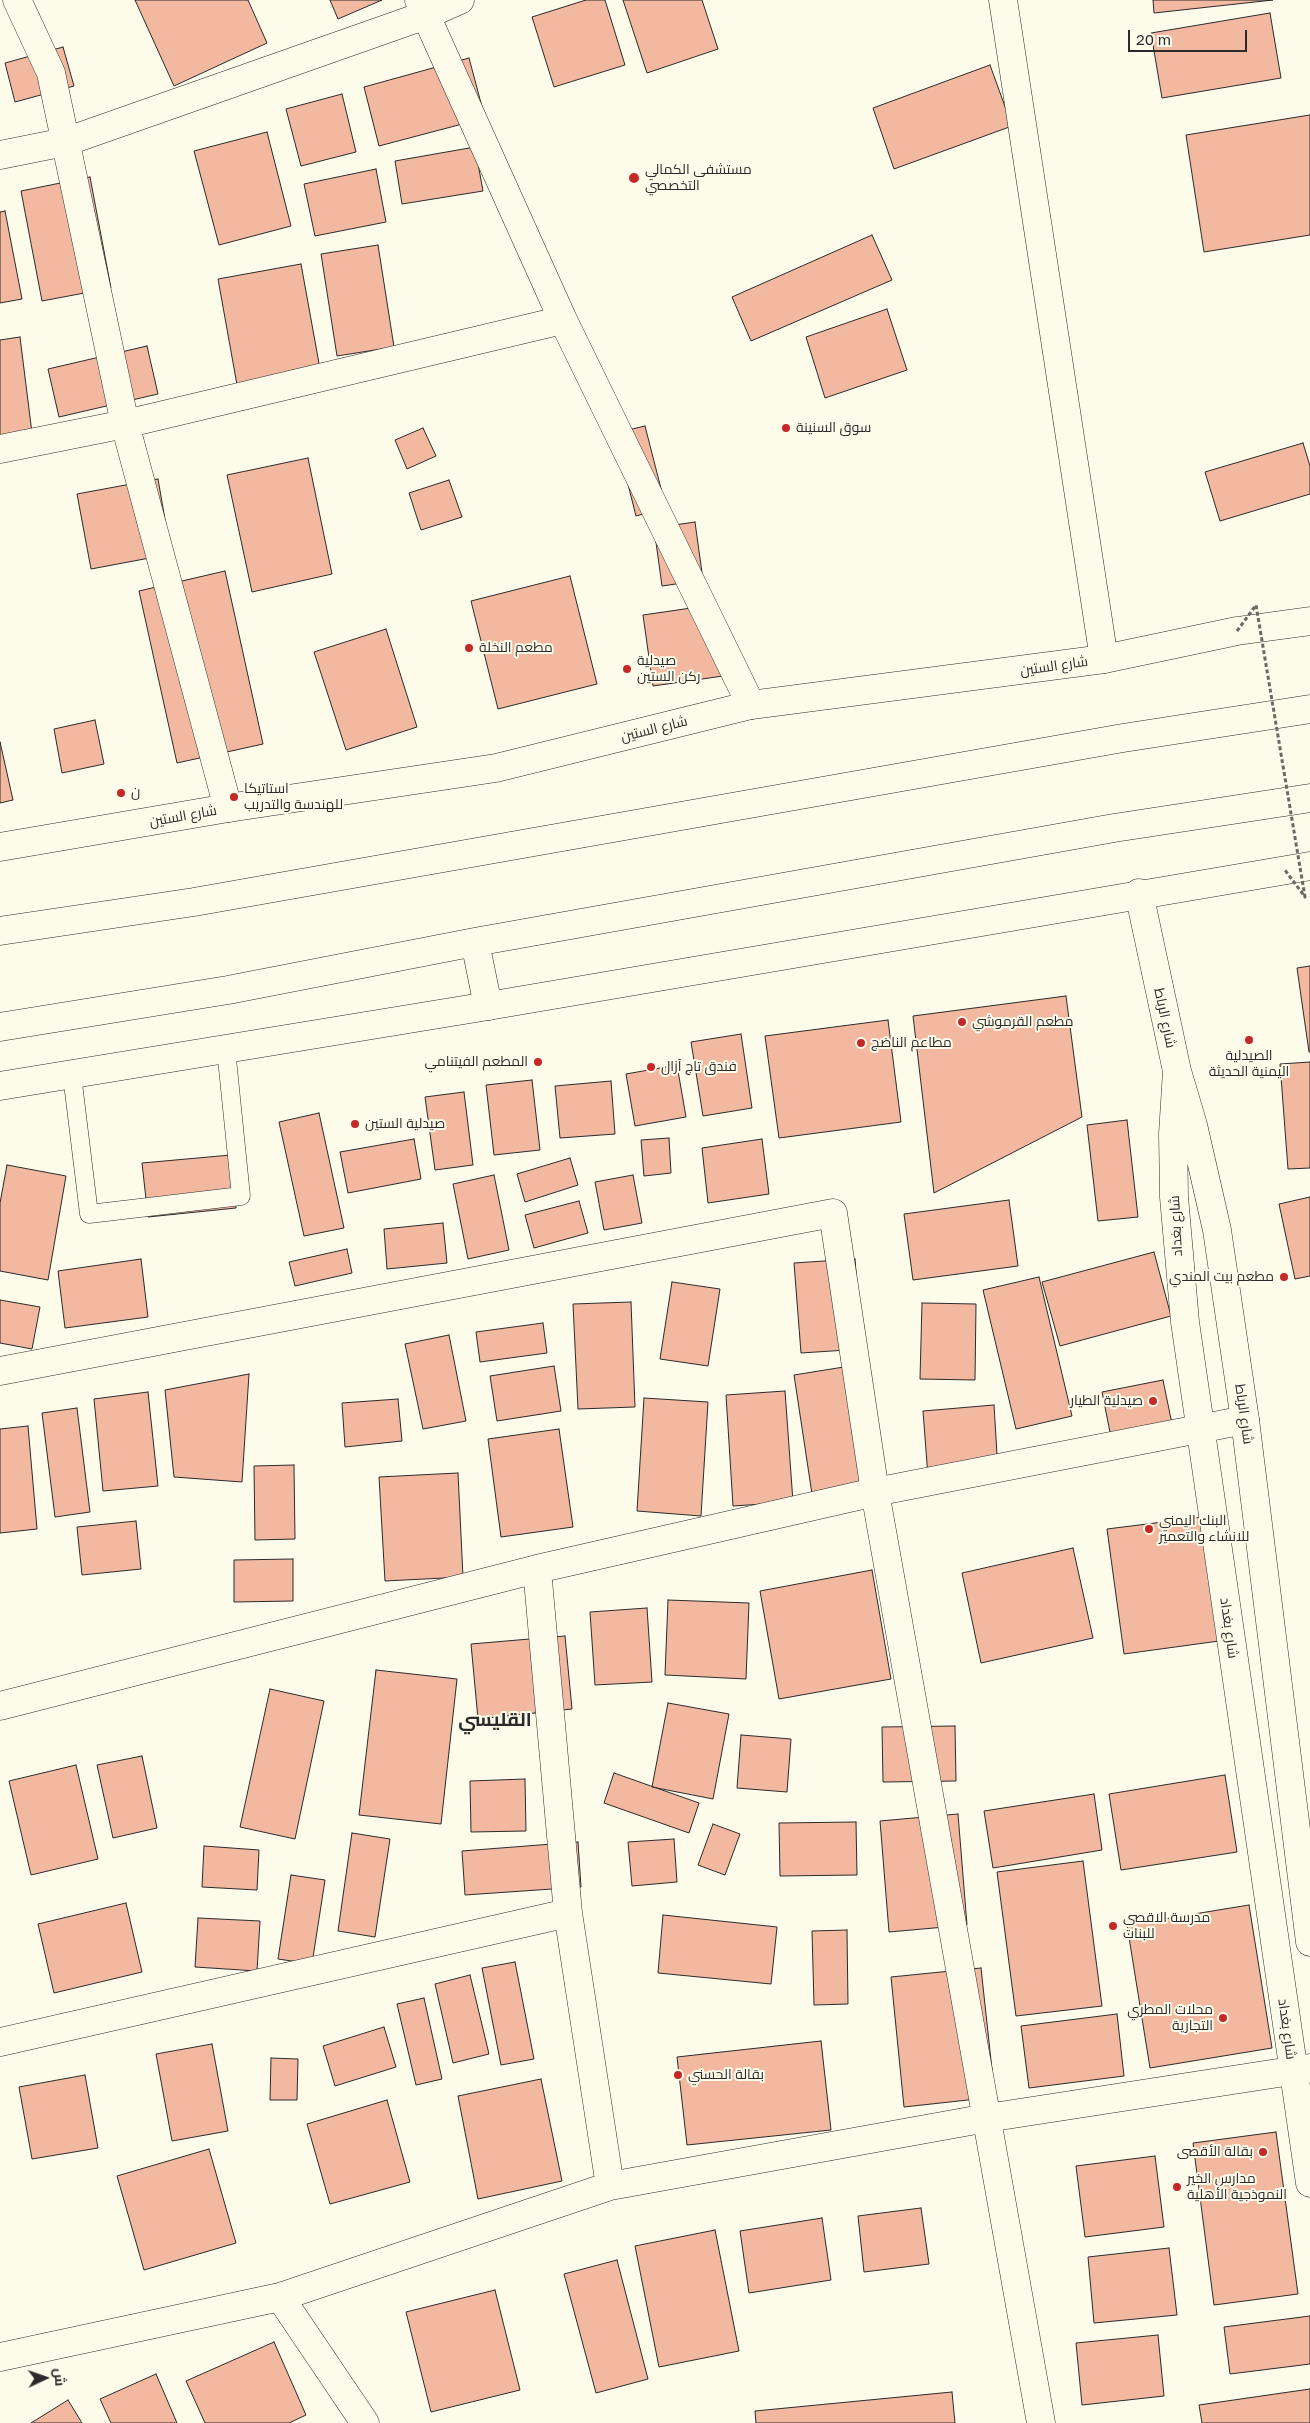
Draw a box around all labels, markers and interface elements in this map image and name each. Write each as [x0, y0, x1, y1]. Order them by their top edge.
scale bar [1130, 20, 1249, 52]
text: 20 m [1136, 30, 1171, 48]
place label: مستشفى الكمالي التخصصي [645, 162, 752, 194]
marker: مستشفى الكمالي التخصصي [627, 171, 641, 185]
place label: سوق السنينة [796, 420, 871, 436]
marker: سوق السنينة [780, 422, 792, 434]
place label: مطعم النخلة [479, 640, 553, 656]
marker: مطعم النخلة [463, 642, 475, 654]
place label: صيدلية ركن الستين [637, 653, 700, 686]
street label: شارع الستين [1019, 653, 1089, 679]
marker: صيدلية ركن الستين [621, 663, 633, 675]
street label: شارع الستين [619, 713, 689, 745]
place label: استاتيكا للهندسة والتدريب [244, 781, 343, 814]
place label: ن [131, 785, 140, 801]
marker: ن [115, 787, 127, 799]
marker: استاتيكا للهندسة والتدريب [228, 791, 240, 803]
street label: شارع الستين [148, 802, 218, 830]
street label: شارع الرباط [1150, 986, 1180, 1050]
place label: مطعم القرموشي [972, 1014, 1074, 1030]
marker: مطعم القرموشي [956, 1016, 968, 1028]
marker: الصيدلية اليمنية الحديثة [1243, 1034, 1255, 1046]
place label: مطاعم الناضج [871, 1035, 952, 1051]
marker: مطاعم الناضج [855, 1037, 867, 1049]
place label: الصيدلية اليمنية الحديثة [1209, 1048, 1289, 1080]
place label: المطعم الفيتنامي [424, 1054, 528, 1070]
marker: المطعم الفيتنامي [532, 1056, 544, 1068]
place label: فندق تاج آزال [661, 1059, 737, 1075]
marker: فندق تاج آزال [645, 1061, 657, 1073]
place label: صيدلية الستين [365, 1116, 445, 1132]
marker: صيدلية الستين [349, 1118, 361, 1130]
street label: شارع بغداد [1166, 1195, 1186, 1257]
place label: مطعم بيت المندي [1169, 1269, 1274, 1285]
marker: مطعم بيت المندي [1278, 1271, 1290, 1283]
street label: شارع الرباط [1231, 1383, 1257, 1445]
place label: صيدلية الطيار [1070, 1393, 1143, 1409]
marker: صيدلية الطيار [1147, 1395, 1159, 1407]
place label: البنك اليمني للانشاء والتعمير [1159, 1513, 1249, 1545]
marker: البنك اليمني للانشاء والتعمير [1143, 1523, 1155, 1535]
street label: شارع بغداد [1216, 1596, 1242, 1660]
district label: القليسي [458, 1709, 532, 1731]
place label: مدرسة الاقصى للبنات [1123, 1910, 1210, 1942]
marker: مدرسة الاقصى للبنات [1107, 1920, 1119, 1932]
street label: شارع بغداد [1274, 1997, 1300, 2061]
place label: محلات المطري التجارية [1127, 2002, 1213, 2034]
marker: محلات المطري التجارية [1217, 2012, 1229, 2024]
place label: بقالة الحسني [688, 2067, 764, 2083]
marker: بقالة الحسني [672, 2069, 684, 2081]
place label: بقالة الأقصى [1177, 2144, 1253, 2160]
marker: بقالة الأقصى [1257, 2146, 1269, 2158]
place label: مدارس الخير النموذجية الأهلية [1187, 2171, 1287, 2204]
marker: مدارس الخير النموذجية الأهلية [1171, 2181, 1183, 2193]
north arrow [20, 2353, 70, 2403]
text: ش [52, 2368, 69, 2387]

